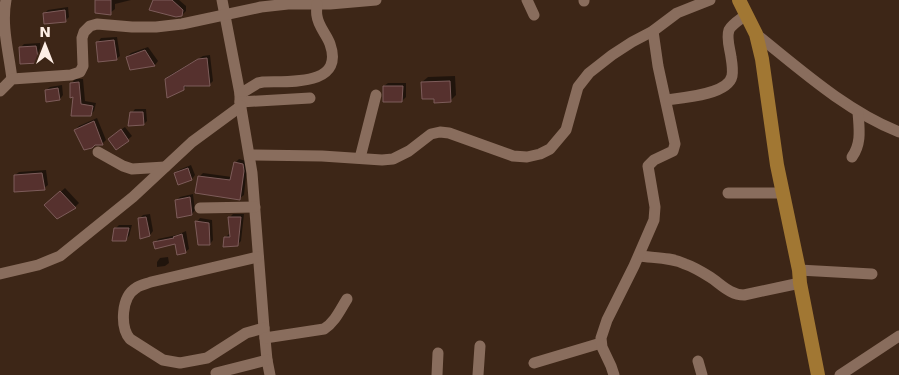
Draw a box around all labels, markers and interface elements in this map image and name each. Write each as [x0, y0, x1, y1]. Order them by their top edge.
north arrow [20, 20, 70, 70]
text: N [39, 24, 51, 40]

